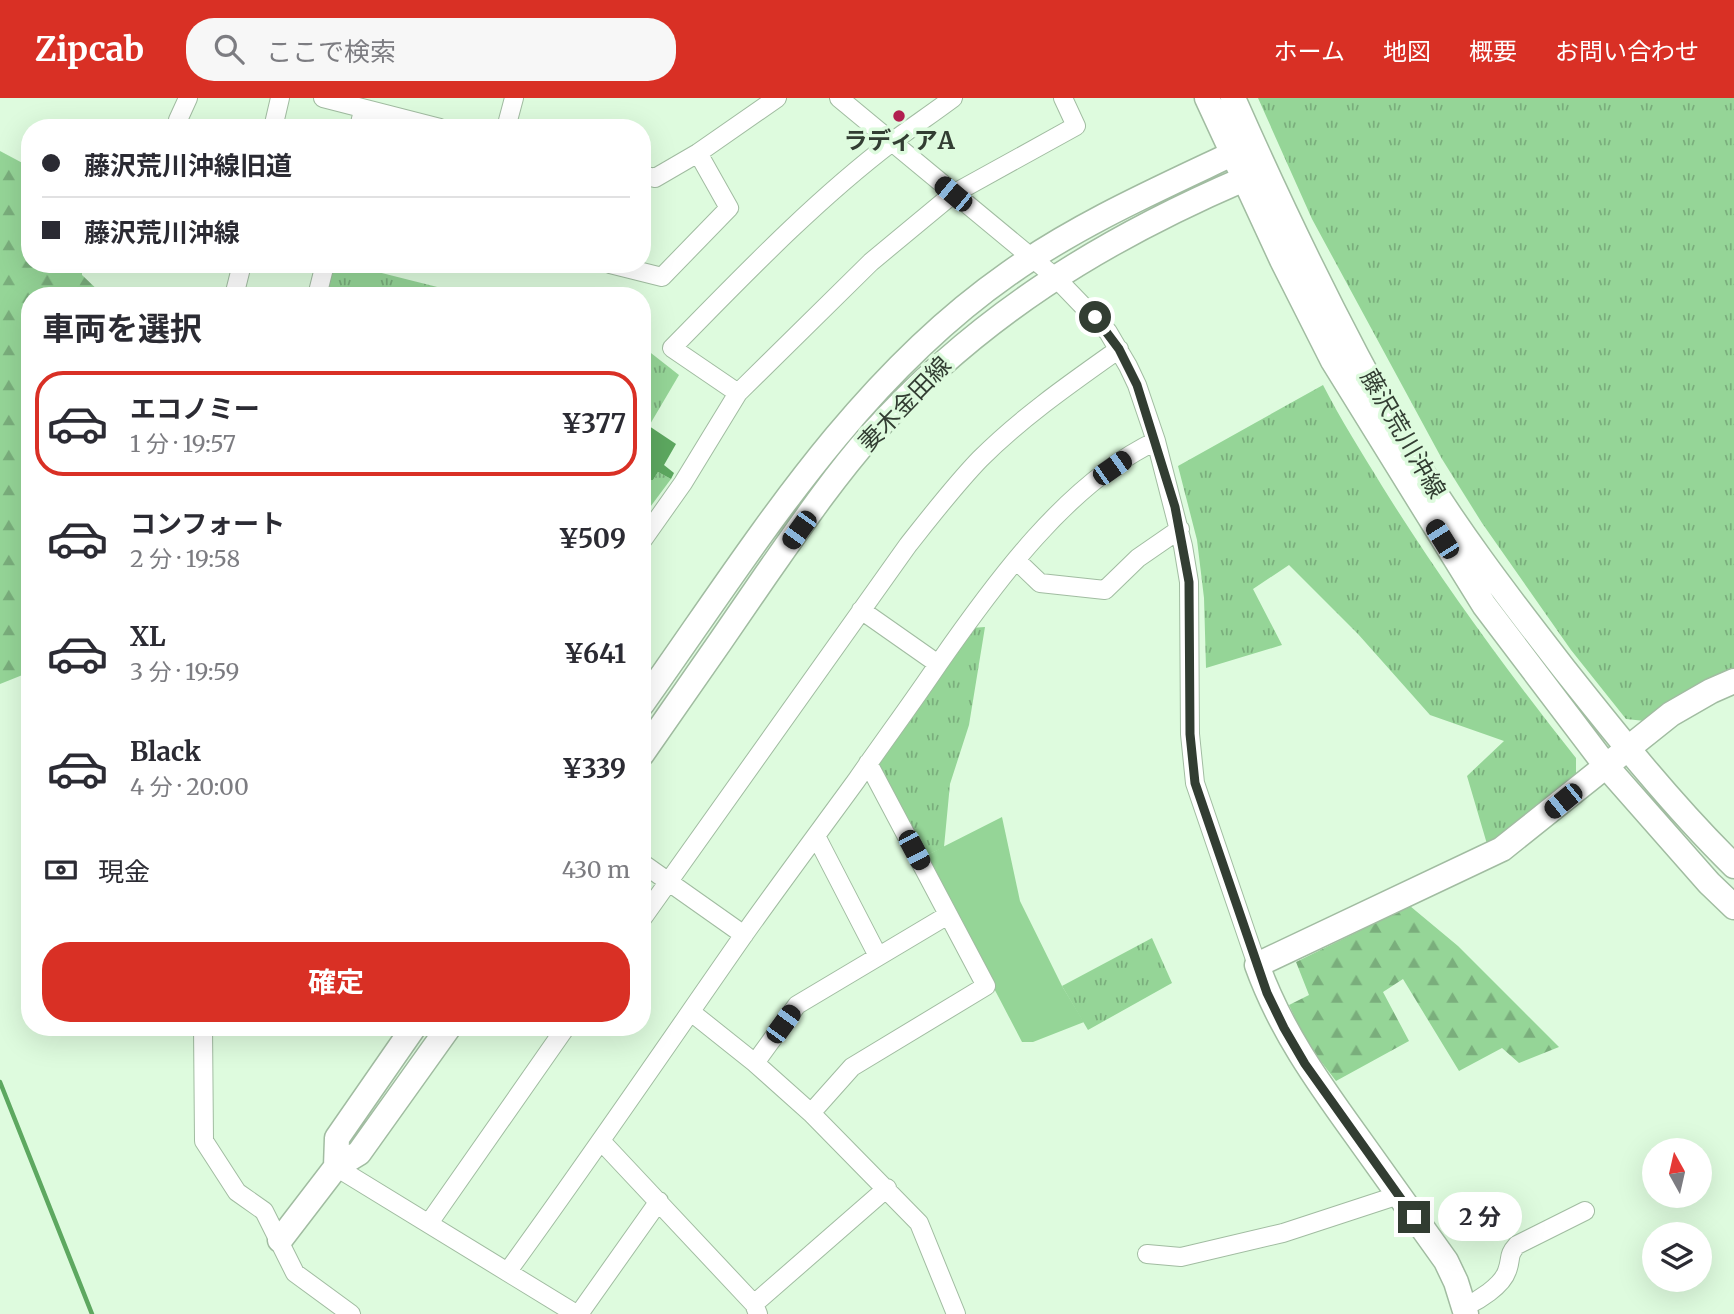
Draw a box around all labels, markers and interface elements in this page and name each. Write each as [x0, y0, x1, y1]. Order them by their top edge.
search box [186, 18, 676, 81]
text: Zipcab [35, 29, 144, 70]
icon: search [210, 30, 248, 68]
text: ここで検索 [266, 35, 396, 68]
text: ホーム [1274, 36, 1345, 67]
text: 地図 [1383, 36, 1431, 67]
text: 概要 [1469, 36, 1517, 67]
text: お問い合わせ [1555, 36, 1699, 67]
marker: ラディアA [891, 108, 907, 124]
place label: ラディアA [843, 125, 956, 156]
text: 藤沢荒川沖線旧道 [84, 149, 292, 182]
car [931, 172, 976, 216]
text: 藤沢荒川沖線 [84, 216, 240, 249]
route start [1079, 301, 1111, 333]
text: 車両を選択 [42, 309, 202, 349]
street label: 妻木金田線 [852, 350, 957, 458]
street label: 藤沢荒川沖線 [1354, 364, 1453, 504]
icon: car [46, 392, 109, 455]
text: エコノミー [130, 392, 260, 425]
text: ¥377 [561, 407, 626, 440]
text: 1 分 · 19:57 [130, 429, 236, 458]
car [1089, 447, 1136, 489]
icon: car [46, 507, 109, 570]
text: コンフォート [130, 507, 285, 540]
car [779, 507, 820, 553]
car [1422, 516, 1463, 562]
text: ¥509 [558, 522, 626, 555]
text: 2 分 · 19:58 [130, 544, 240, 573]
text: XL [130, 620, 166, 653]
icon: car [46, 622, 109, 685]
text: ¥641 [563, 637, 626, 670]
text: 3 分 · 19:59 [130, 657, 240, 686]
text: Black [130, 735, 201, 768]
icon: car [46, 737, 109, 800]
text: ¥339 [562, 752, 626, 785]
text: 4 分 · 20:00 [130, 772, 249, 801]
car [1541, 780, 1586, 822]
car [895, 827, 934, 873]
icon: cash [42, 851, 80, 889]
text: 現金 [98, 855, 150, 888]
text: 430 m [562, 855, 630, 884]
button: 確定 [42, 942, 630, 1022]
car [763, 1001, 804, 1047]
north arrow [1642, 1138, 1712, 1208]
map controls [1642, 1138, 1712, 1292]
callout: 2 分 [1438, 1192, 1522, 1242]
route end [1398, 1201, 1430, 1233]
text: 2 分 [1459, 1202, 1501, 1231]
button: layers [1642, 1222, 1712, 1292]

